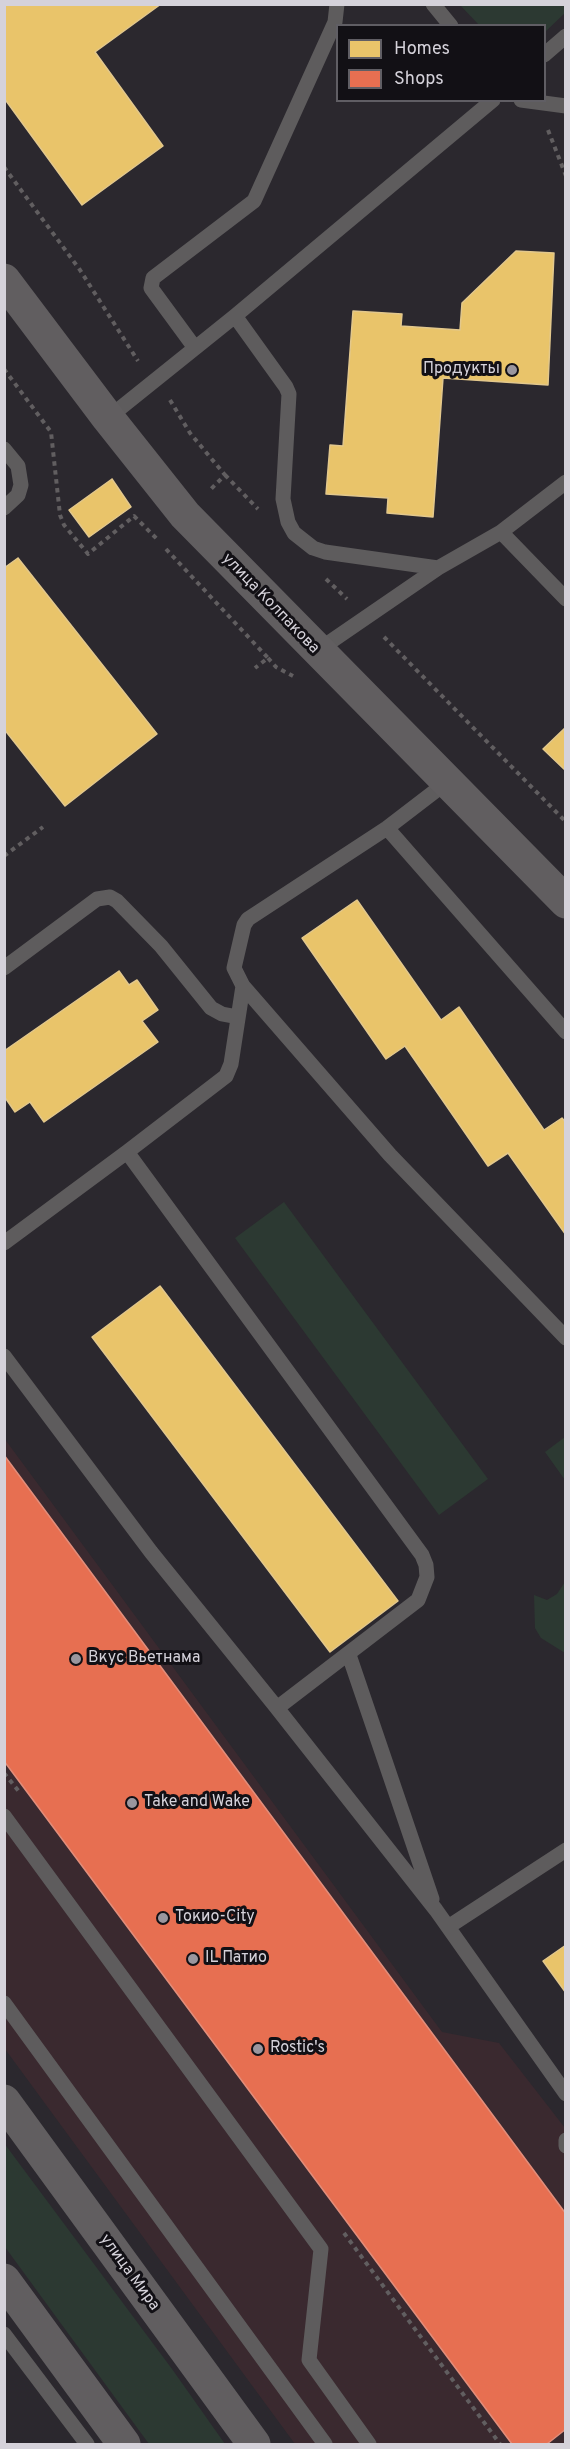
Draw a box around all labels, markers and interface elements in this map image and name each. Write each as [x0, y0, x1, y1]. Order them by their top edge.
legend [336, 24, 546, 102]
text: Homes [394, 38, 450, 61]
text: Shops [394, 68, 444, 91]
place label: Продукты [423, 360, 500, 380]
marker: Продукты [505, 363, 519, 377]
street label: улица Колпакова [217, 550, 323, 658]
place label: Вкус Вьетнама [88, 1649, 200, 1669]
marker: Вкус Вьетнама [69, 1652, 83, 1666]
place label: Take and Wake [144, 1793, 250, 1813]
marker: Take and Wake [125, 1796, 139, 1810]
place label: Токио-City [175, 1908, 255, 1928]
marker: Токио-City [156, 1911, 170, 1925]
place label: IL Патио [205, 1949, 267, 1969]
marker: IL Патио [186, 1952, 200, 1966]
place label: Rostic's [270, 2039, 325, 2059]
marker: Rostic's [251, 2042, 265, 2056]
street label: улица Мира [95, 2231, 163, 2315]

